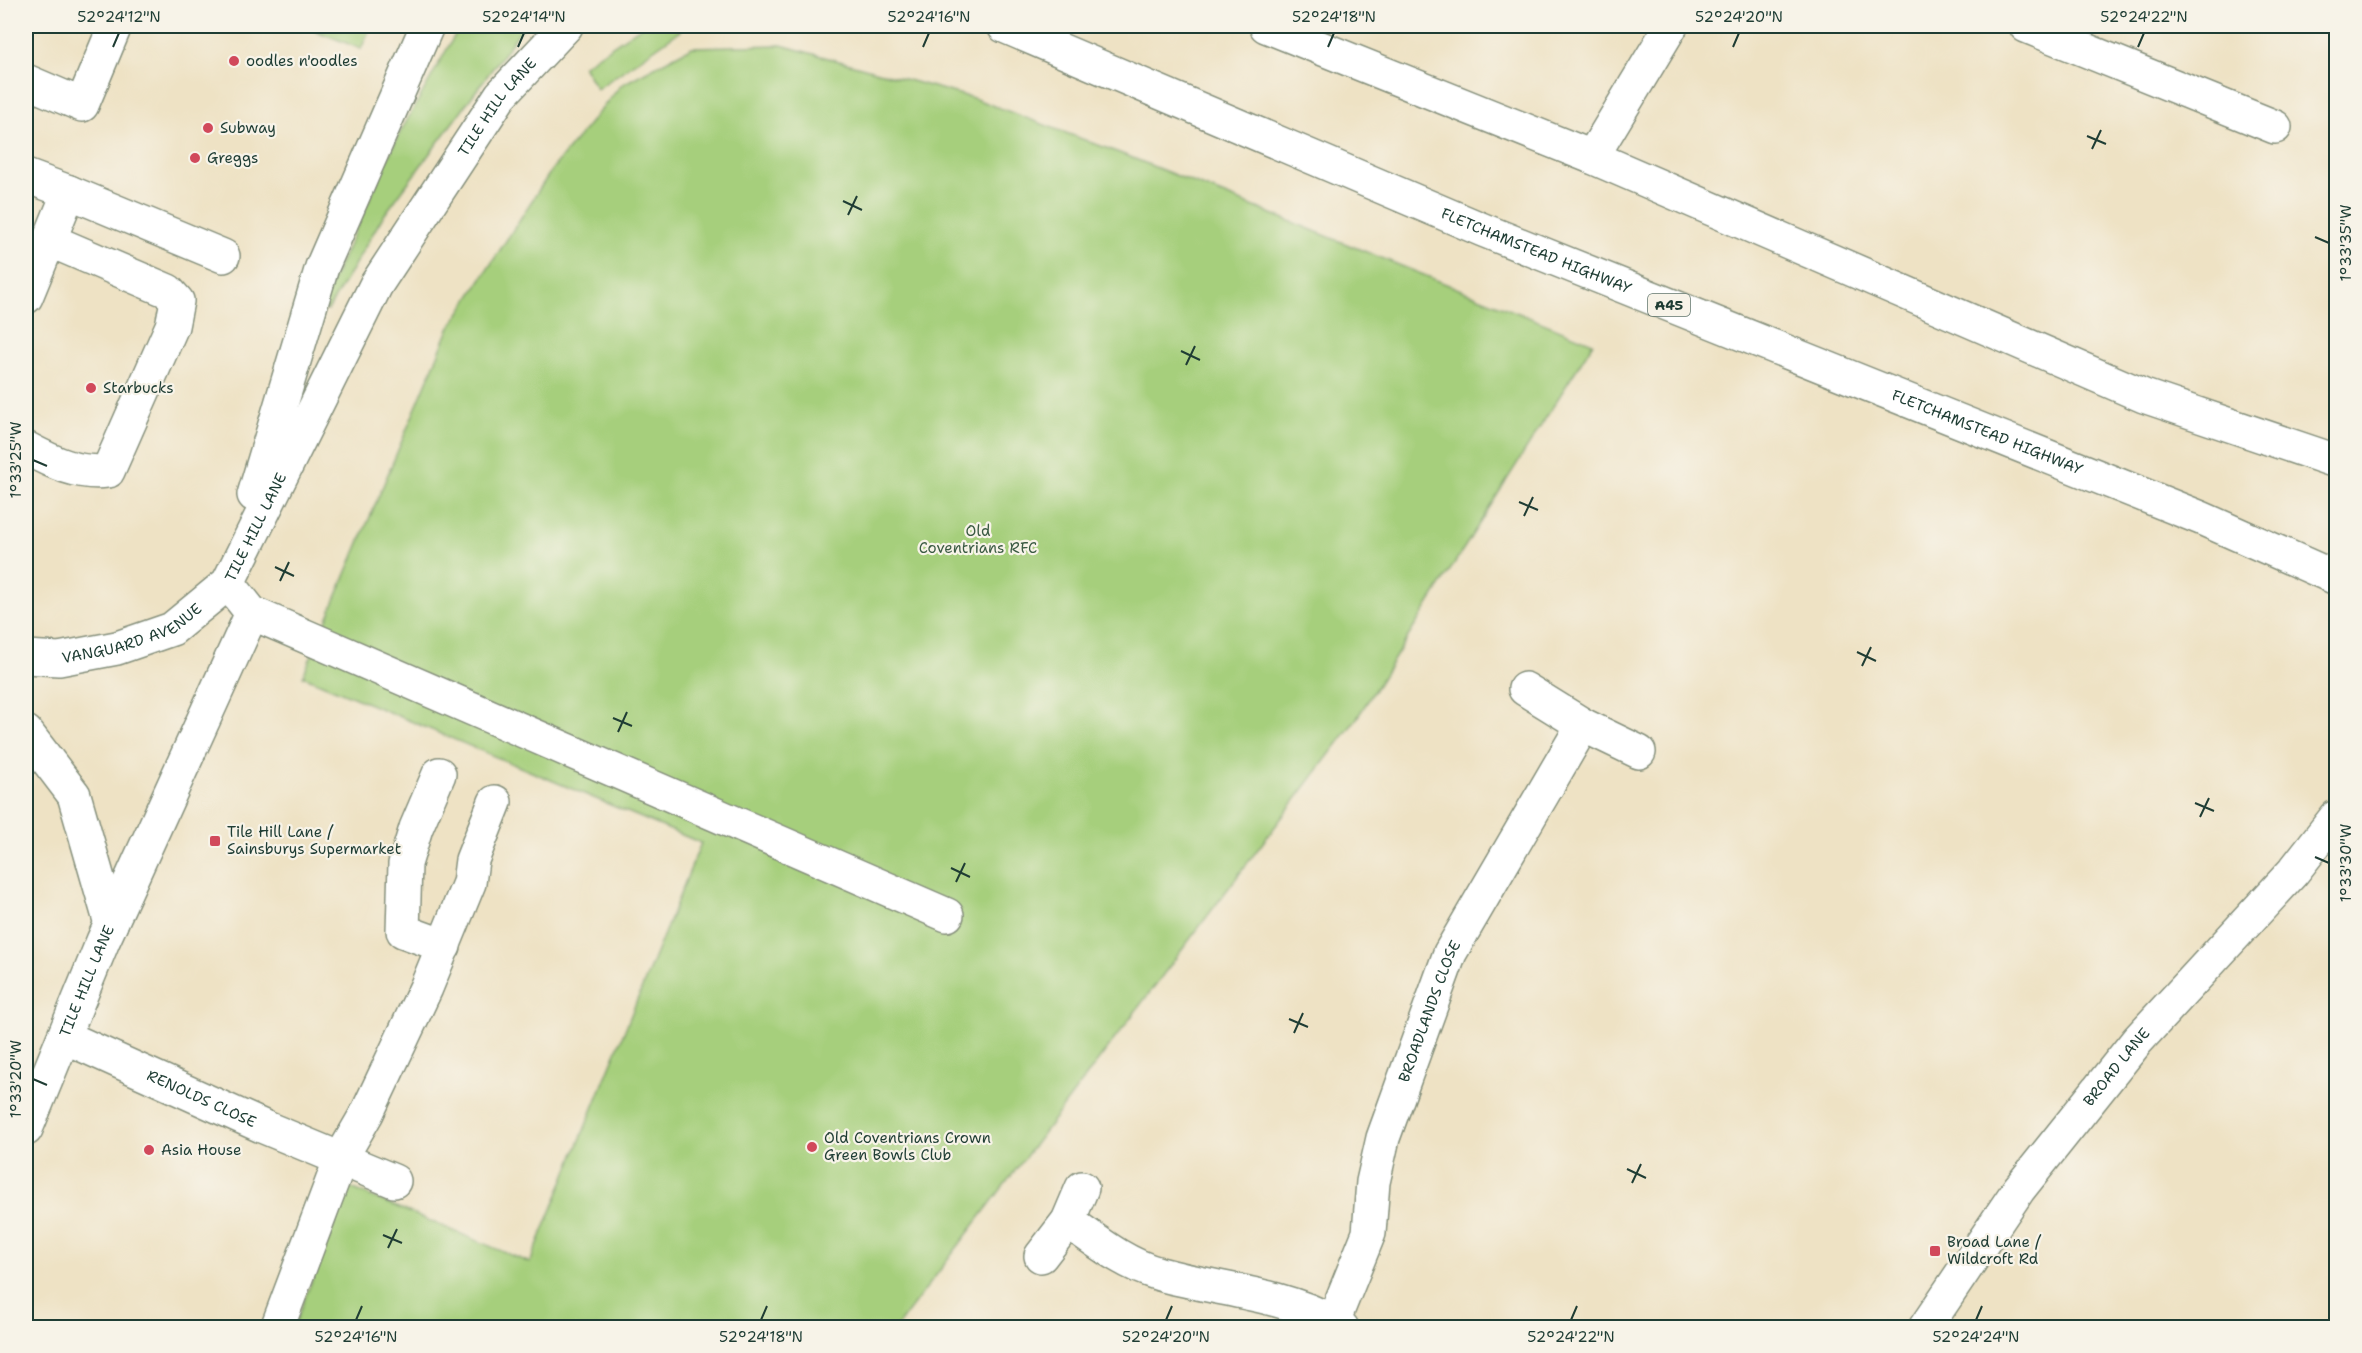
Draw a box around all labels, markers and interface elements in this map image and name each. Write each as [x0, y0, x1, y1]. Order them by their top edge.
text: 52°24'12"N [77, 7, 161, 27]
text: 52°24'14"N [482, 7, 566, 27]
text: 52°24'16"N [887, 7, 971, 27]
text: 52°24'18"N [1292, 7, 1376, 27]
text: 52°24'20"N [1695, 7, 1783, 27]
text: 52°24'22"N [2100, 7, 2188, 27]
place label: oodles n'oodles [246, 51, 358, 71]
street label: TILE HILL LANE [453, 53, 541, 160]
marker: oodles n'oodles [227, 54, 241, 68]
place label: Subway [220, 118, 276, 138]
marker: Subway [201, 121, 215, 135]
place label: Greggs [207, 148, 259, 168]
marker: Greggs [188, 151, 202, 165]
street label: FLETCHAMSTEAD HIGHWAY [1438, 203, 1635, 299]
text: 1°33'35"W [2336, 204, 2356, 282]
road number: A45 [1648, 294, 1690, 316]
place label: Starbucks [103, 378, 174, 398]
marker: Starbucks [84, 381, 98, 395]
street label: FLETCHAMSTEAD HIGHWAY [1889, 385, 2086, 480]
text: 1°33'25"W [6, 421, 26, 499]
street label: TILE HILL LANE [220, 469, 291, 585]
park label: Old Coventrians RFC [919, 521, 1037, 558]
street label: VANGUARD AVENUE [60, 599, 206, 668]
place label: Tile Hill Lane / Sainsburys Supermarket [227, 822, 401, 859]
text: 1°33'30"W [2336, 824, 2356, 902]
marker: Tile Hill Lane / Sainsburys Supermarket [208, 834, 222, 848]
street label: TILE HILL LANE [55, 922, 119, 1040]
street label: BROADLANDS CLOSE [1394, 937, 1465, 1085]
street label: BROAD LANE [2079, 1023, 2154, 1110]
text: 1°33'20"W [6, 1040, 26, 1118]
street label: RENOLDS CLOSE [144, 1065, 260, 1132]
place label: Old Coventrians Crown Green Bowls Club [824, 1128, 991, 1165]
place label: Asia House [161, 1140, 241, 1160]
marker: Old Coventrians Crown Green Bowls Club [805, 1140, 819, 1154]
marker: Asia House [142, 1143, 156, 1157]
place label: Broad Lane / Wildcroft Rd [1947, 1232, 2042, 1269]
marker: Broad Lane / Wildcroft Rd [1928, 1244, 1942, 1258]
text: 52°24'16"N [314, 1327, 398, 1347]
text: 52°24'18"N [719, 1327, 803, 1347]
text: 52°24'20"N [1122, 1327, 1210, 1347]
text: 52°24'22"N [1527, 1327, 1615, 1347]
text: 52°24'24"N [1932, 1327, 2020, 1347]

